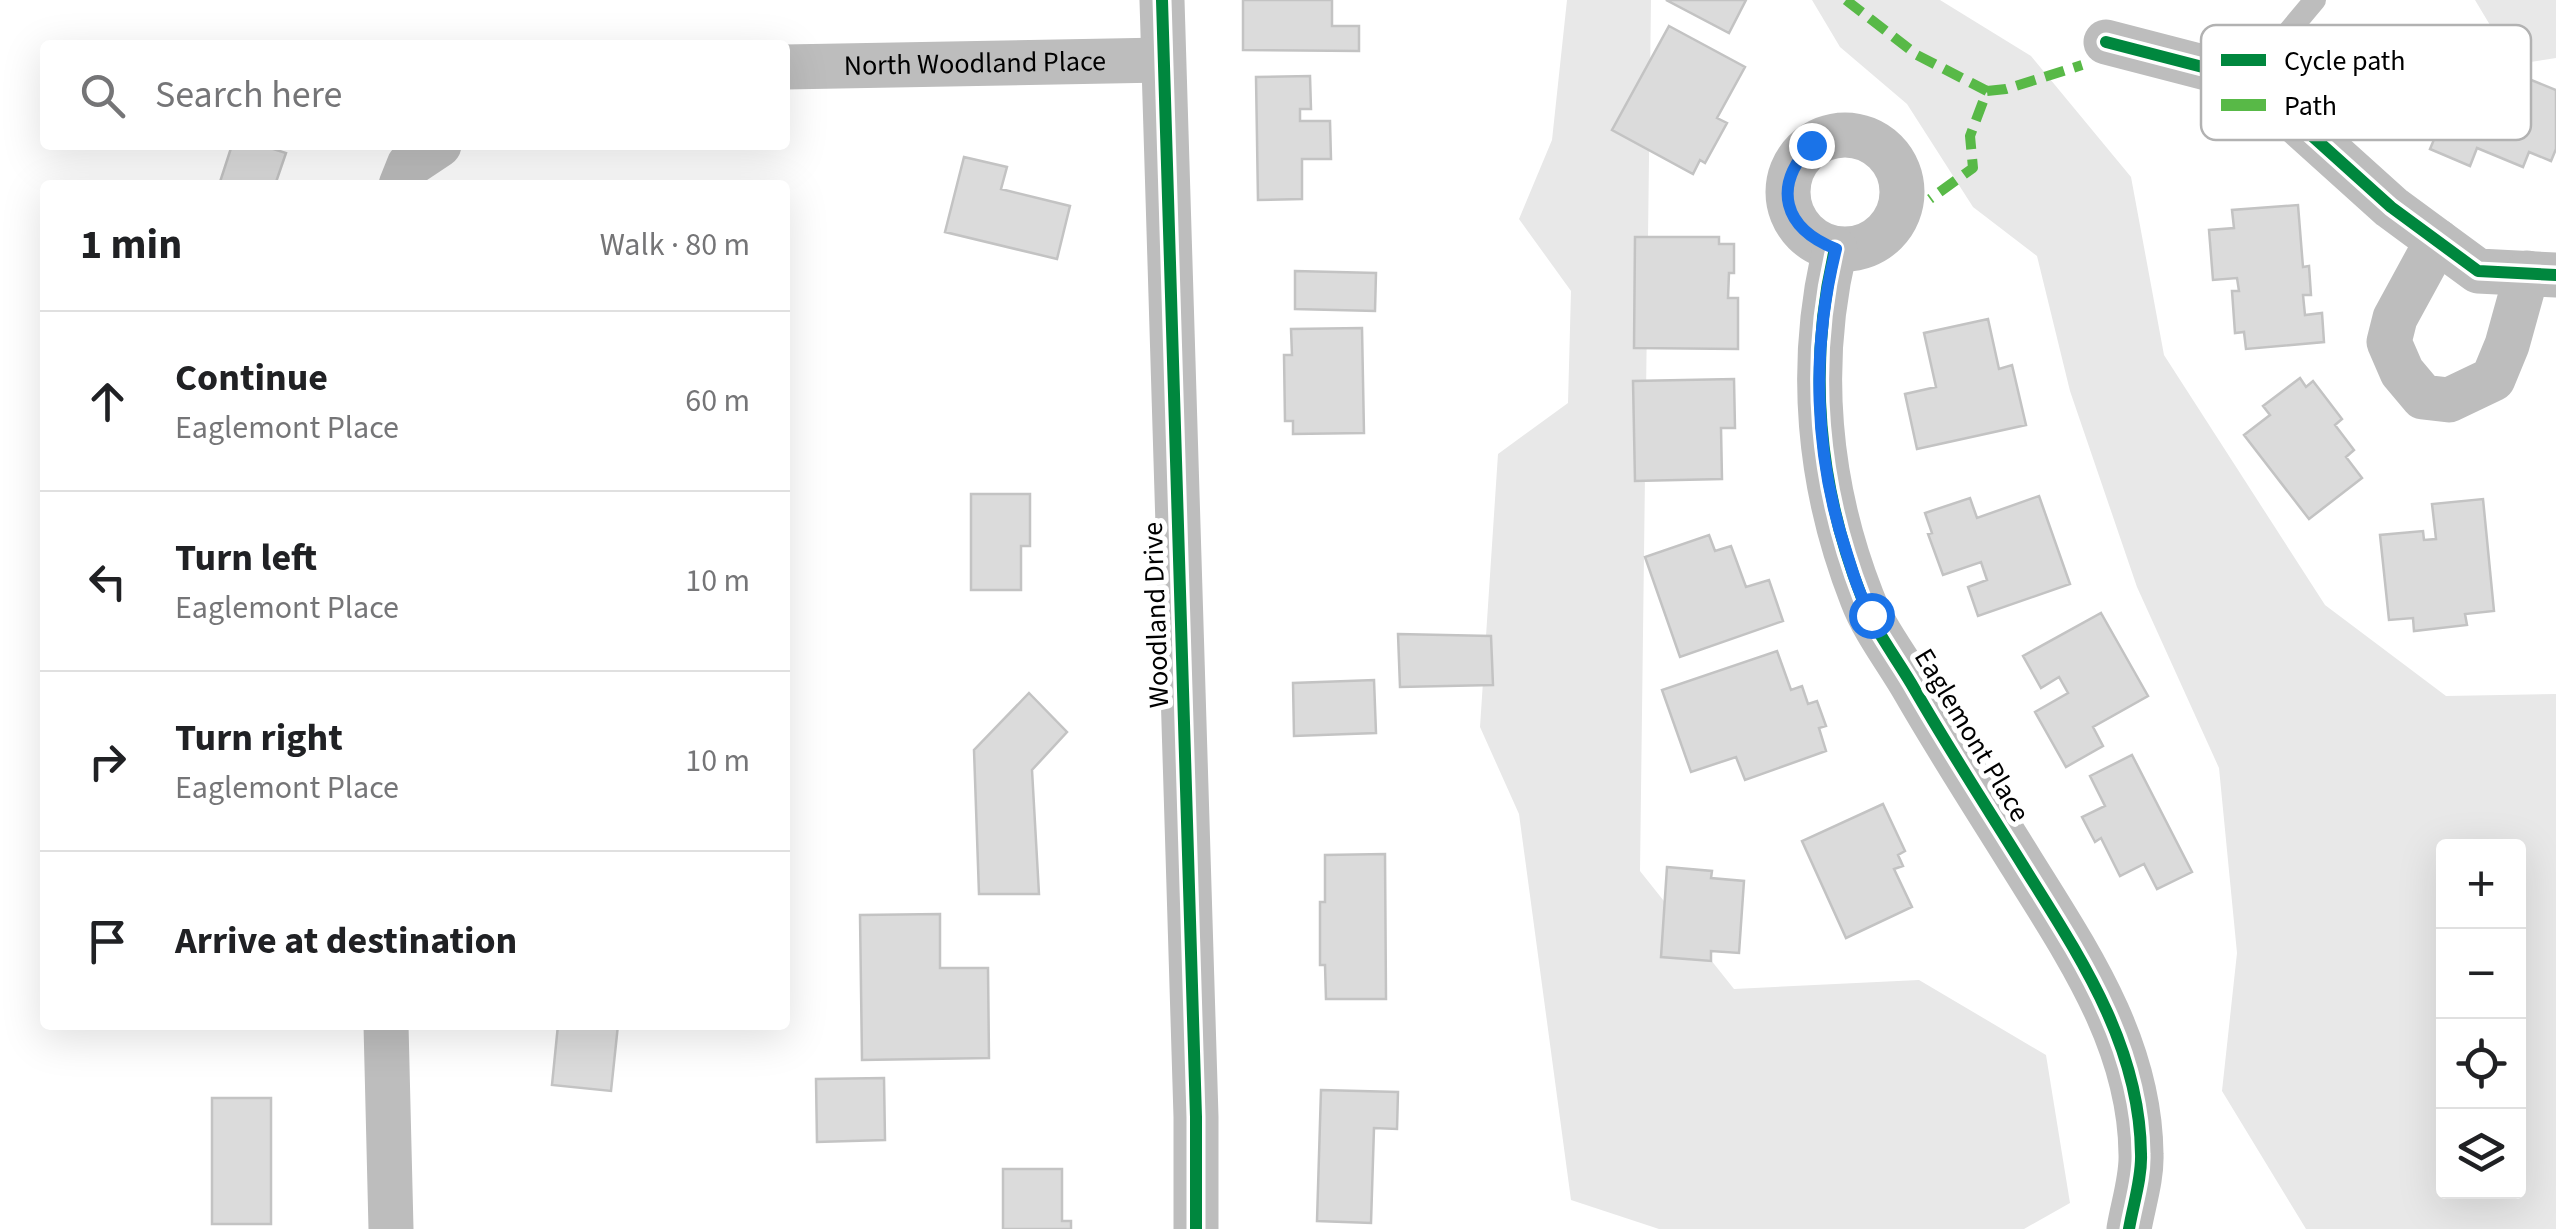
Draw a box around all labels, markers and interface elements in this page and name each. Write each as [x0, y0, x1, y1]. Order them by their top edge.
legend [2201, 25, 2531, 140]
search box [40, 40, 790, 150]
street label: North Woodland Place [844, 41, 1106, 86]
text: Cycle path [2284, 41, 2406, 81]
icon: search [75, 68, 130, 123]
text: Search here [155, 68, 342, 122]
text: Path [2284, 86, 2337, 126]
route end [1789, 123, 1835, 169]
text: 1 min [80, 215, 182, 275]
text: Walk · 80 m [600, 222, 750, 268]
text: Continue [175, 351, 328, 405]
icon: ahead [80, 374, 135, 429]
text: 60 m [685, 378, 750, 424]
text: Eaglemont Place [175, 405, 399, 451]
street label: Woodland Drive [1133, 521, 1179, 709]
text: Turn left [175, 531, 317, 585]
icon: left [80, 554, 135, 609]
text: 10 m [685, 558, 750, 604]
text: Eaglemont Place [175, 585, 399, 631]
route start [1849, 593, 1895, 639]
street label: Eaglemont Place [1904, 641, 2040, 829]
text: Turn right [175, 711, 343, 765]
icon: right [80, 734, 135, 789]
text: 10 m [685, 738, 750, 784]
text: Eaglemont Place [175, 765, 399, 811]
map controls [2436, 839, 2526, 1199]
button: + [2436, 839, 2526, 929]
icon: arrive [80, 914, 135, 969]
text: Arrive at destination [175, 914, 517, 968]
button: − [2436, 929, 2526, 1019]
button: locate [2436, 1019, 2526, 1109]
button: layers [2436, 1109, 2526, 1199]

